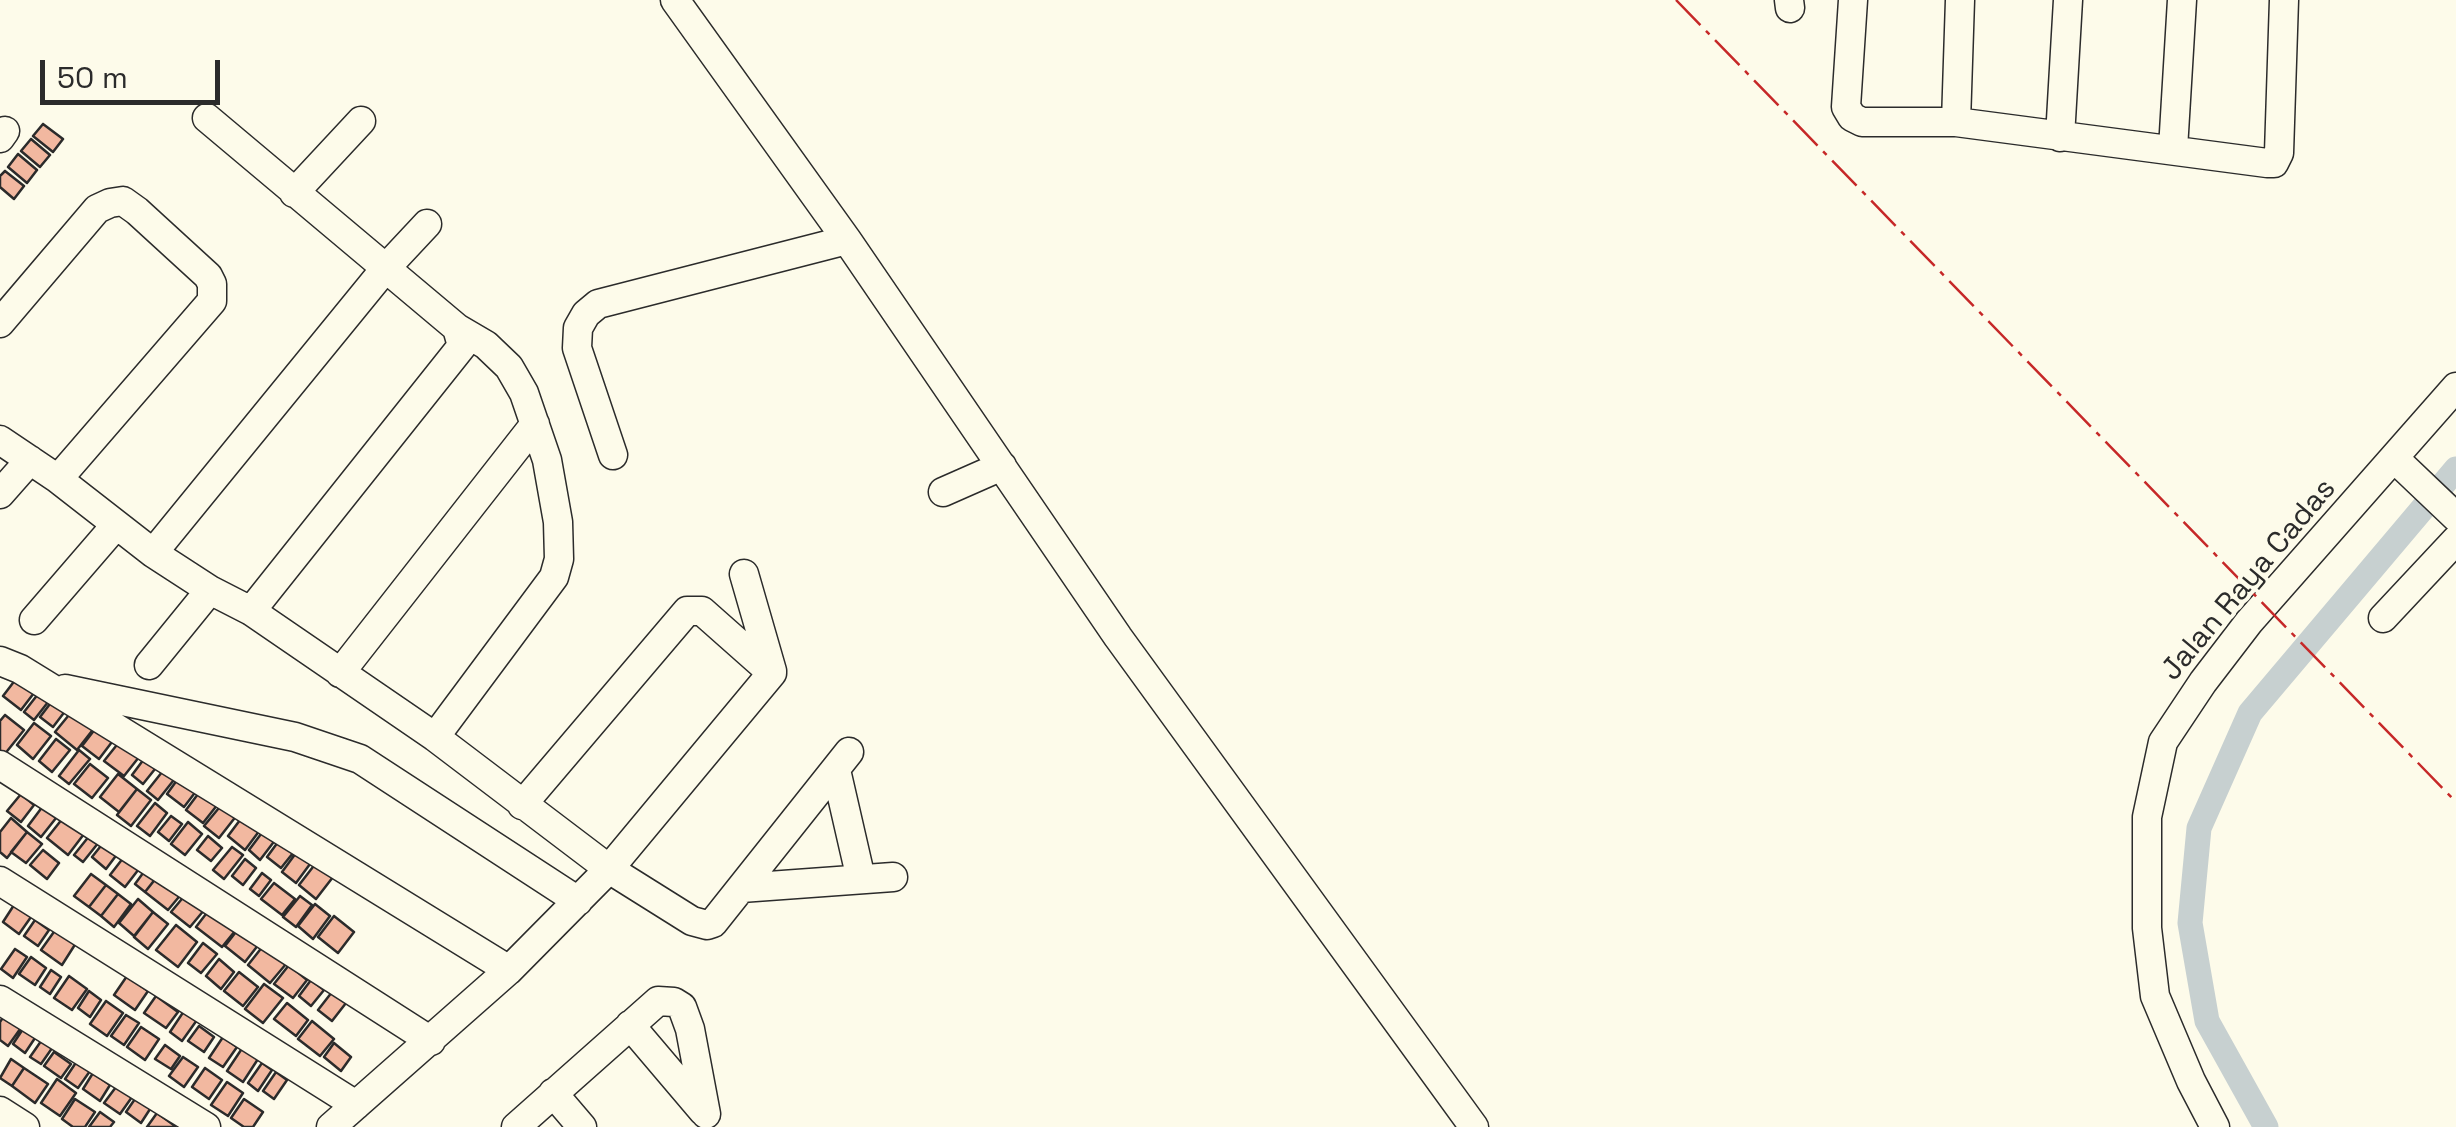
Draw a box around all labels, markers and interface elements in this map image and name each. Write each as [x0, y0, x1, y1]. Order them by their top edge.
scale bar [45, 40, 225, 102]
text: 50 m [57, 58, 128, 97]
street label: Jalan Raya Cadas [2154, 472, 2344, 688]

